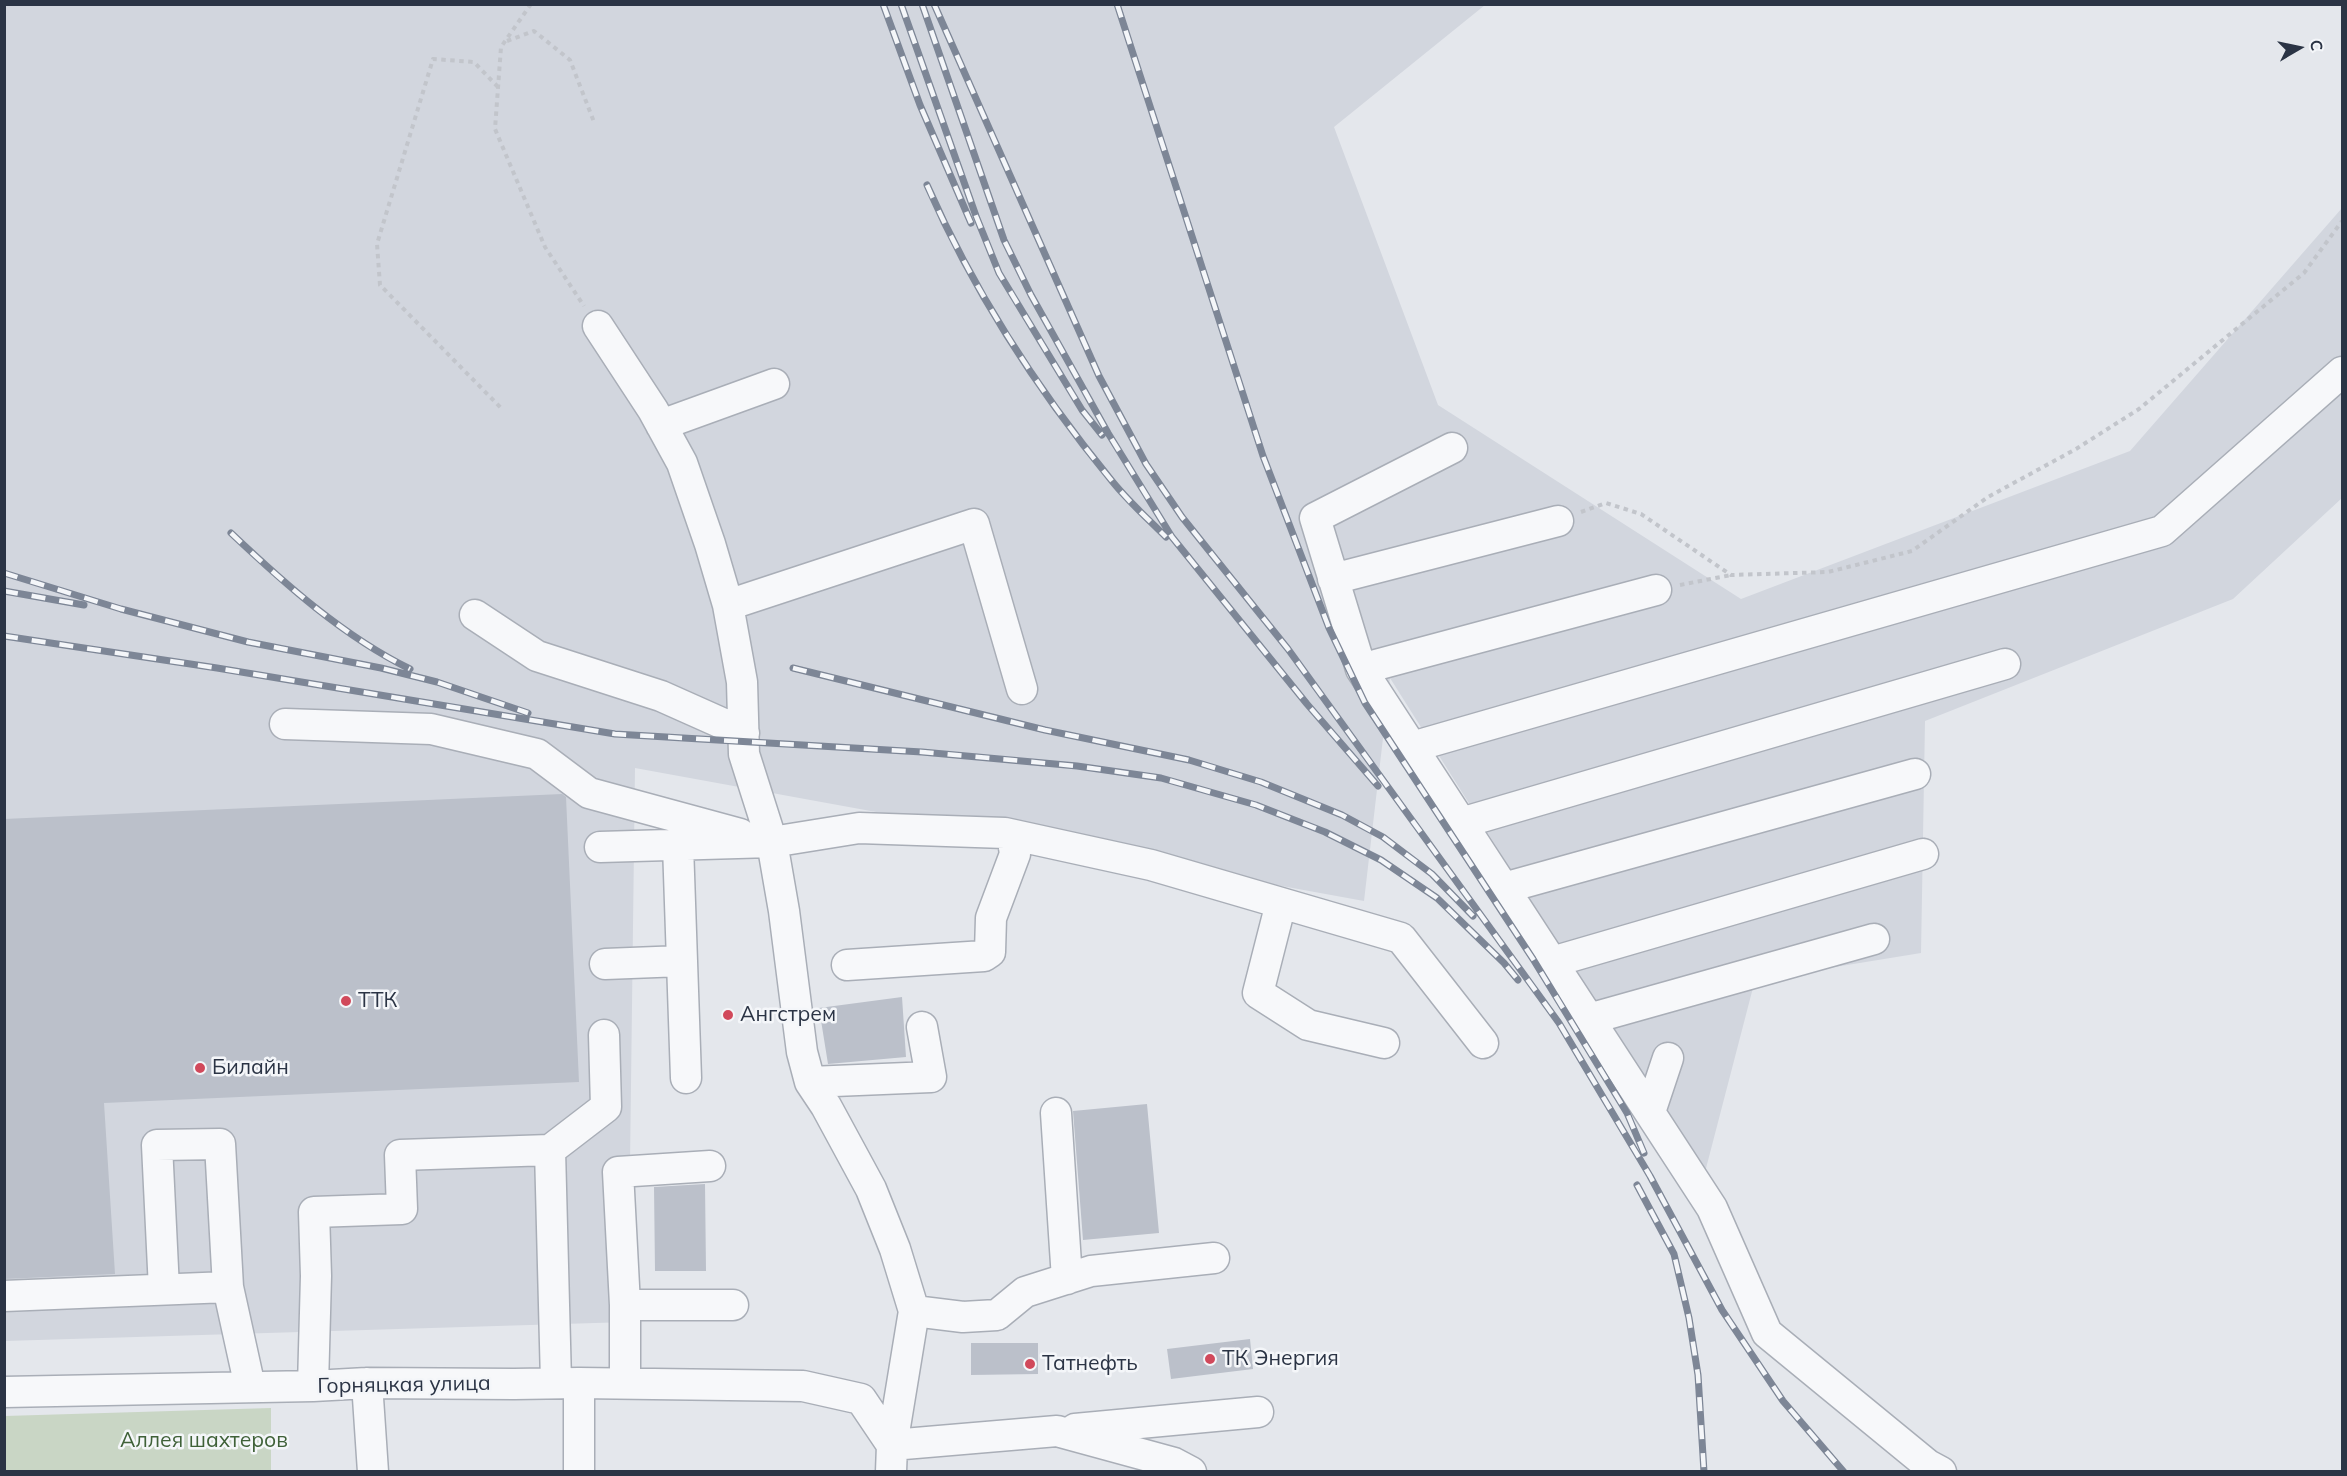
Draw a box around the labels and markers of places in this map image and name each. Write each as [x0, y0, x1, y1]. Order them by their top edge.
place label: ТТК [358, 988, 397, 1014]
marker: ТТК [339, 994, 353, 1008]
place label: Ангстрем [740, 1002, 836, 1028]
marker: Ангстрем [721, 1008, 735, 1022]
place label: Билайн [212, 1055, 289, 1081]
marker: Билайн [193, 1061, 207, 1075]
place label: ТК Энергия [1222, 1346, 1339, 1372]
place label: Татнефть [1042, 1351, 1138, 1377]
marker: ТК Энергия [1203, 1352, 1217, 1366]
marker: Татнефть [1023, 1357, 1037, 1371]

